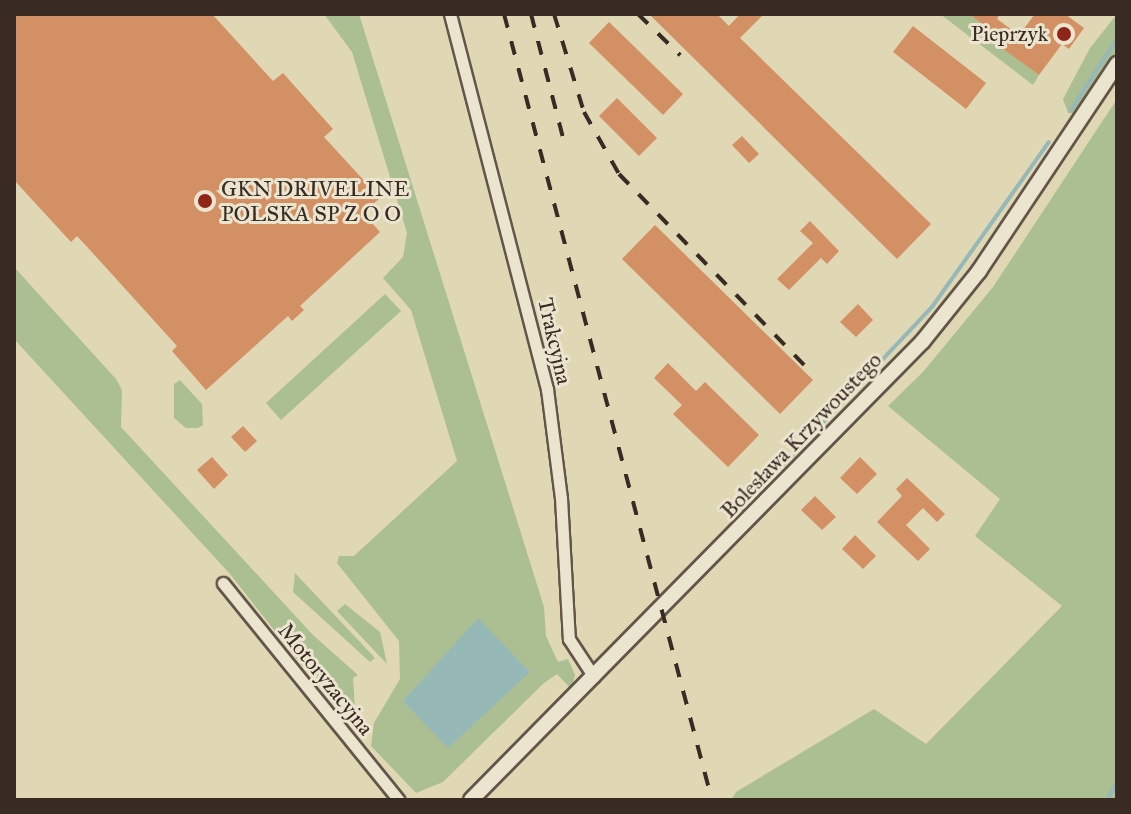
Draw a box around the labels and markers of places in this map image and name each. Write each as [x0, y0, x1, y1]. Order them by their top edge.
place label: Pieprzyk [971, 21, 1048, 47]
marker: Pieprzyk [1055, 25, 1073, 43]
place label: GKN DRIVELINE POLSKA SP Z O O [221, 175, 409, 226]
marker: GKN DRIVELINE POLSKA SP Z O O [196, 192, 214, 210]

